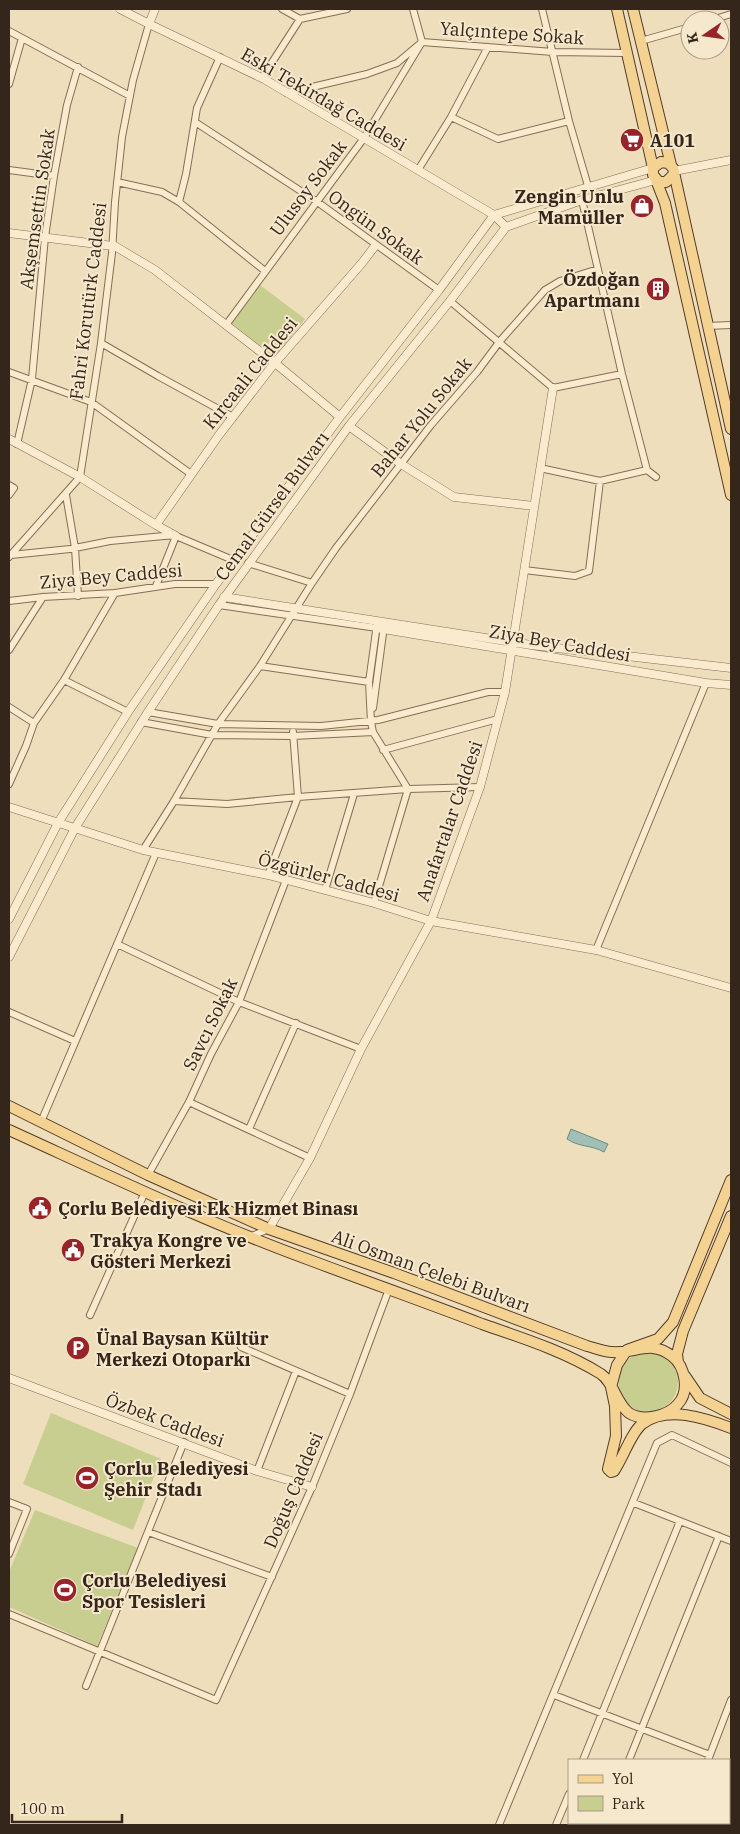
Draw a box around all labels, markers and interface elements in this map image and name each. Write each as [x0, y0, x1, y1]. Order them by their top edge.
north arrow [680, 10, 730, 60]
street label: Yalçıntepe Sokak [439, 16, 585, 50]
text: K [682, 30, 702, 45]
street label: Eski Tekirdağ Caddesi [237, 42, 411, 156]
street label: Akşemsettin Sokak [14, 127, 60, 291]
supermarket icon: A101 [619, 127, 645, 153]
place label: A101 [650, 129, 695, 152]
street label: Ulusoy Sokak [265, 135, 352, 240]
street label: Ongün Sokak [324, 185, 429, 270]
place label: Zengin Unlu Mamüller [514, 185, 624, 229]
shop icon: Zengin Unlu Mamüller [629, 193, 655, 219]
street label: Fahri Korutürk Caddesi [64, 201, 112, 401]
place label: Özdoğan Apartmanı [544, 268, 640, 312]
building icon: Özdoğan Apartmanı [645, 276, 671, 302]
street label: Kırcaali Caddesi [198, 312, 302, 434]
street label: Bahar Yolu Sokak [366, 352, 477, 482]
street label: Cemal Gürsel Bulvarı [210, 427, 334, 585]
street label: Ziya Bey Caddesi [39, 558, 184, 594]
street label: Ziya Bey Caddesi [487, 619, 633, 667]
street label: Anafartalar Caddesi [411, 737, 487, 904]
street label: Özgürler Caddesi [256, 847, 403, 907]
street label: Savcı Sokak [178, 973, 243, 1074]
public building icon: Çorlu Belediyesi Ek Hizmet Binası [27, 1195, 53, 1221]
place label: Çorlu Belediyesi Ek Hizmet Binası [58, 1197, 358, 1220]
street label: Ali Osman Çelebi Bulvarı [328, 1224, 534, 1318]
place label: Trakya Kongre ve Gösteri Merkezi [90, 1229, 247, 1273]
public building icon: Trakya Kongre ve Gösteri Merkezi [60, 1237, 86, 1263]
place label: Ünal Baysan Kültür Merkezi Otoparkı [96, 1327, 269, 1371]
parking icon: Ünal Baysan Kültür Merkezi Otoparkı [65, 1335, 91, 1361]
street label: Özbek Caddesi [103, 1388, 228, 1452]
street label: Doğuş Caddesi [258, 1428, 328, 1552]
place label: Çorlu Belediyesi Şehir Stadı [104, 1457, 248, 1501]
sports icon: Çorlu Belediyesi Şehir Stadı [74, 1465, 100, 1491]
place label: Çorlu Belediyesi Spor Tesisleri [82, 1569, 226, 1613]
sports icon: Çorlu Belediyesi Spor Tesisleri [52, 1577, 78, 1603]
legend [568, 1759, 730, 1824]
text: Yol [612, 1769, 633, 1788]
scale bar [12, 1792, 122, 1824]
text: Park [612, 1794, 645, 1813]
text: 100 m [20, 1799, 65, 1818]

